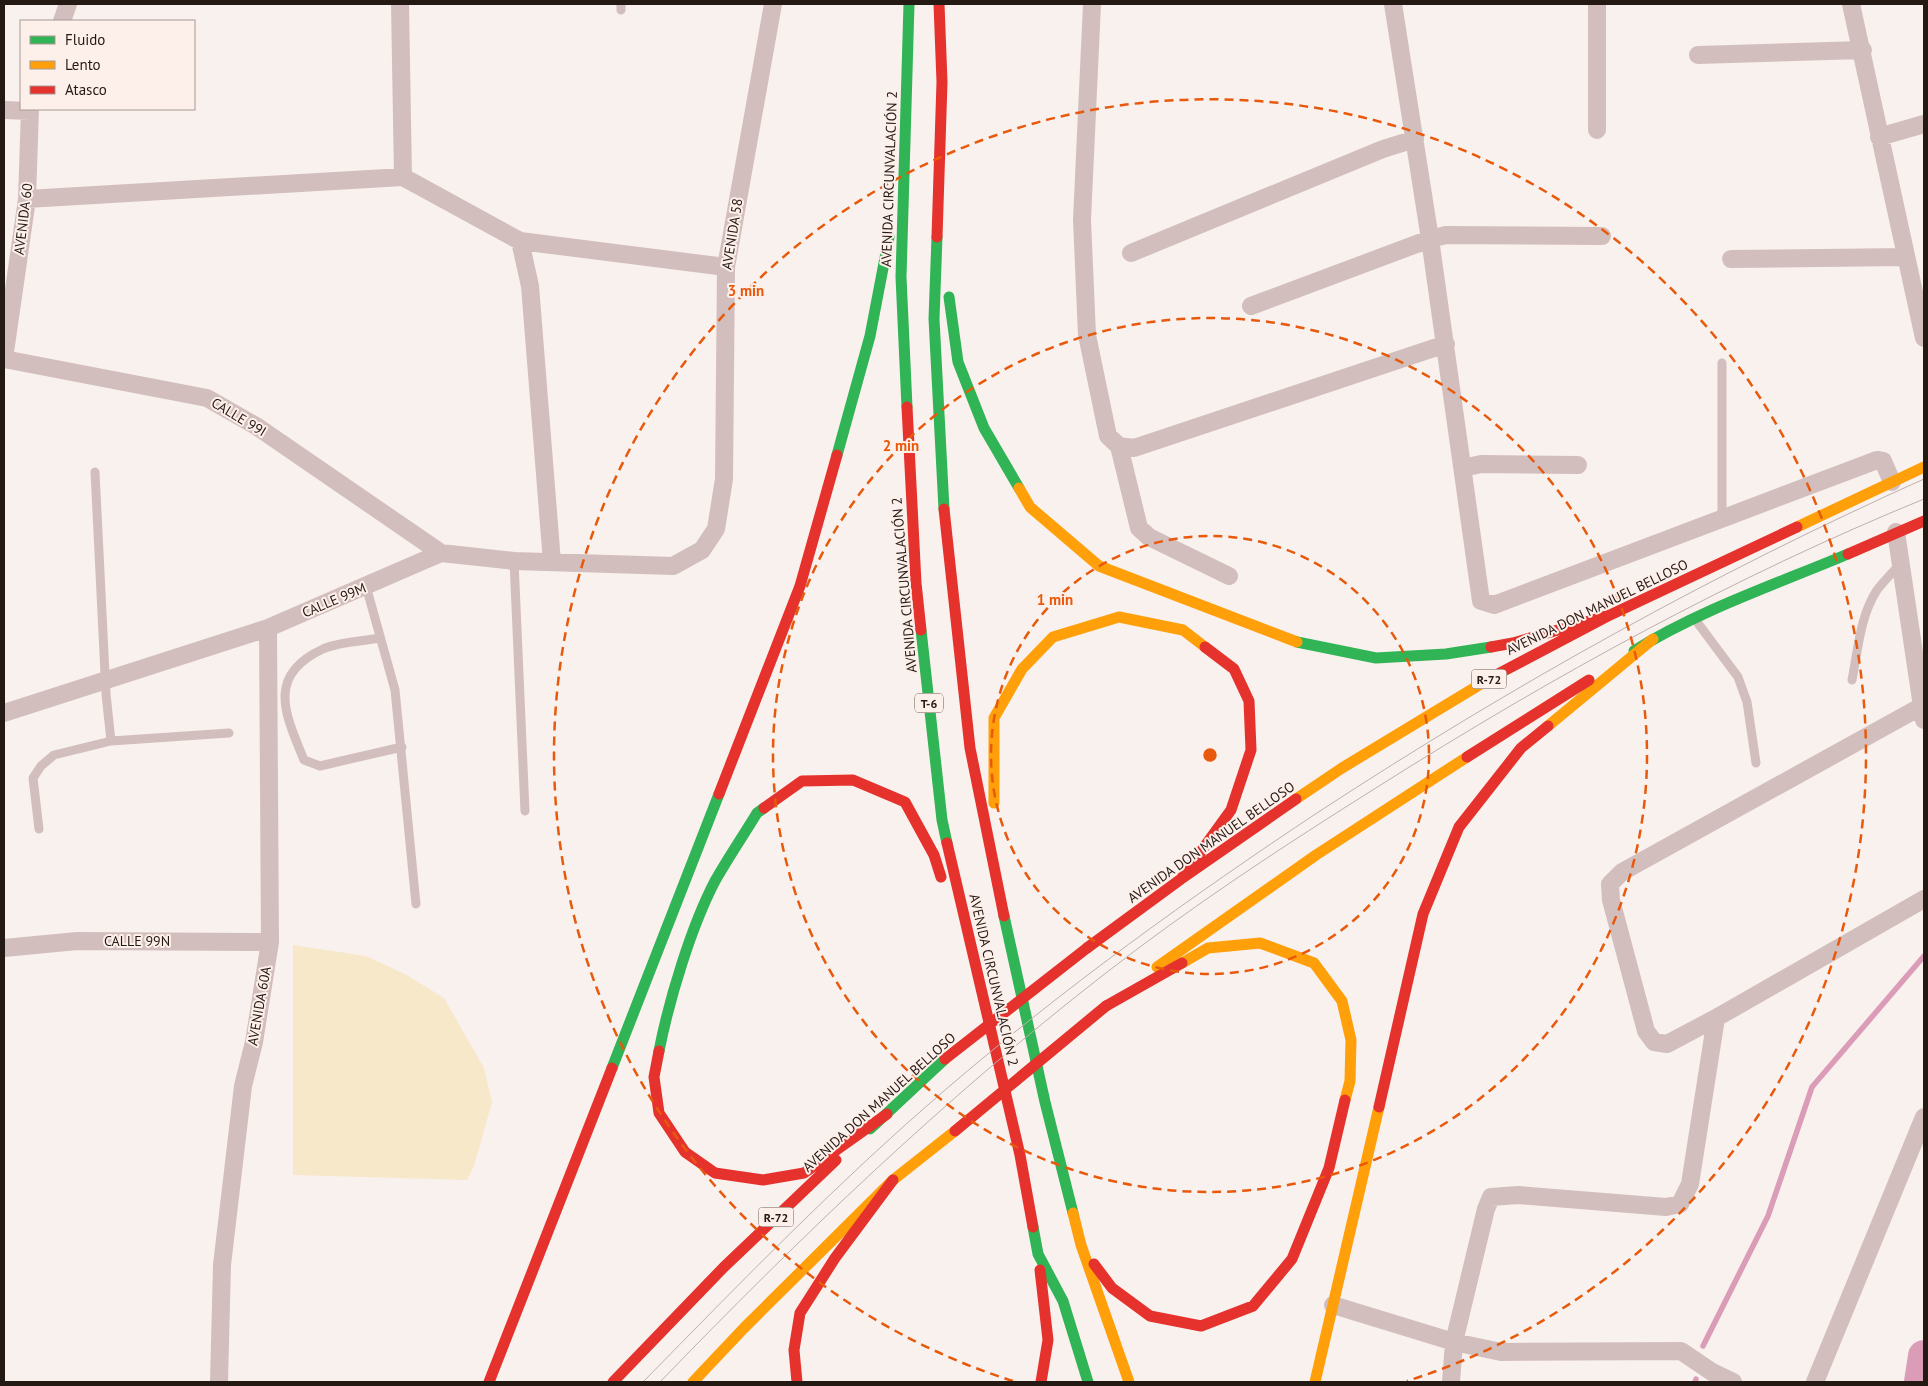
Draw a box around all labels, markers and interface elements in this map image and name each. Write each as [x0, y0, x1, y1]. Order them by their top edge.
legend [20, 20, 195, 110]
text: Fluido [65, 30, 105, 49]
text: Lento [65, 55, 101, 74]
text: Atasco [65, 80, 107, 99]
street label: AVENIDA CIRCUNVALACIÓN 2 [877, 91, 901, 267]
street label: AVENIDA 60 [10, 182, 36, 256]
street label: AVENIDA 58 [717, 197, 747, 271]
text: 3 min [728, 281, 764, 300]
street label: CALLE 99I [208, 394, 270, 440]
text: 2 min [883, 436, 919, 455]
street label: AVENIDA CIRCUNVALACIÓN 2 [887, 496, 921, 674]
street label: AVENIDA DON MANUEL BELLOSO [1503, 555, 1691, 659]
street label: CALLE 99M [299, 578, 369, 622]
text: 1 min [1037, 590, 1073, 609]
road number: R-72 [1472, 670, 1506, 689]
road number: T-6 [915, 694, 943, 712]
centre of rings [1201, 746, 1219, 764]
street label: AVENIDA DON MANUEL BELLOSO [1124, 777, 1298, 907]
street label: AVENIDA CIRCUNVALACIÓN 2 [965, 892, 1023, 1068]
street label: CALLE 99N [104, 932, 170, 950]
street label: AVENIDA 60A [243, 964, 275, 1047]
street label: AVENIDA DON MANUEL BELLOSO [799, 1028, 959, 1176]
road number: R-72 [758, 1208, 794, 1226]

